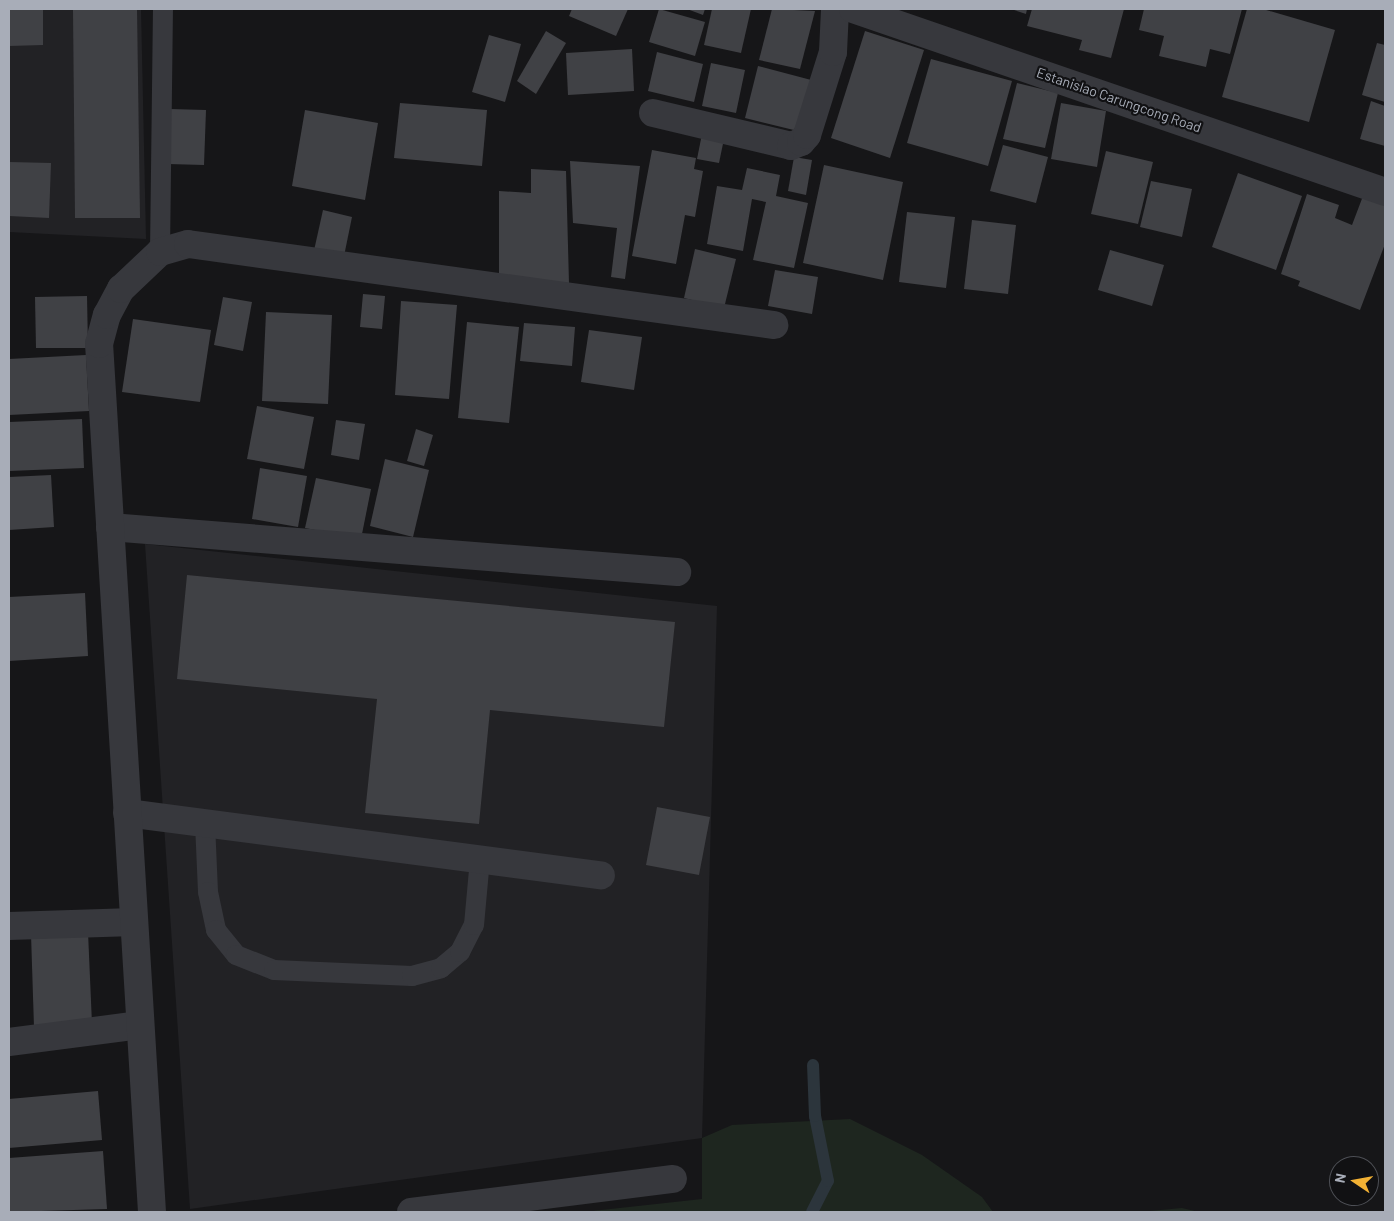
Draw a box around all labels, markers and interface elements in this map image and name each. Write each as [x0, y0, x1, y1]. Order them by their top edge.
street label: Estanislao Carungcong Road [1035, 64, 1203, 136]
north arrow [1329, 1156, 1379, 1206]
text: N [1331, 1172, 1349, 1184]

